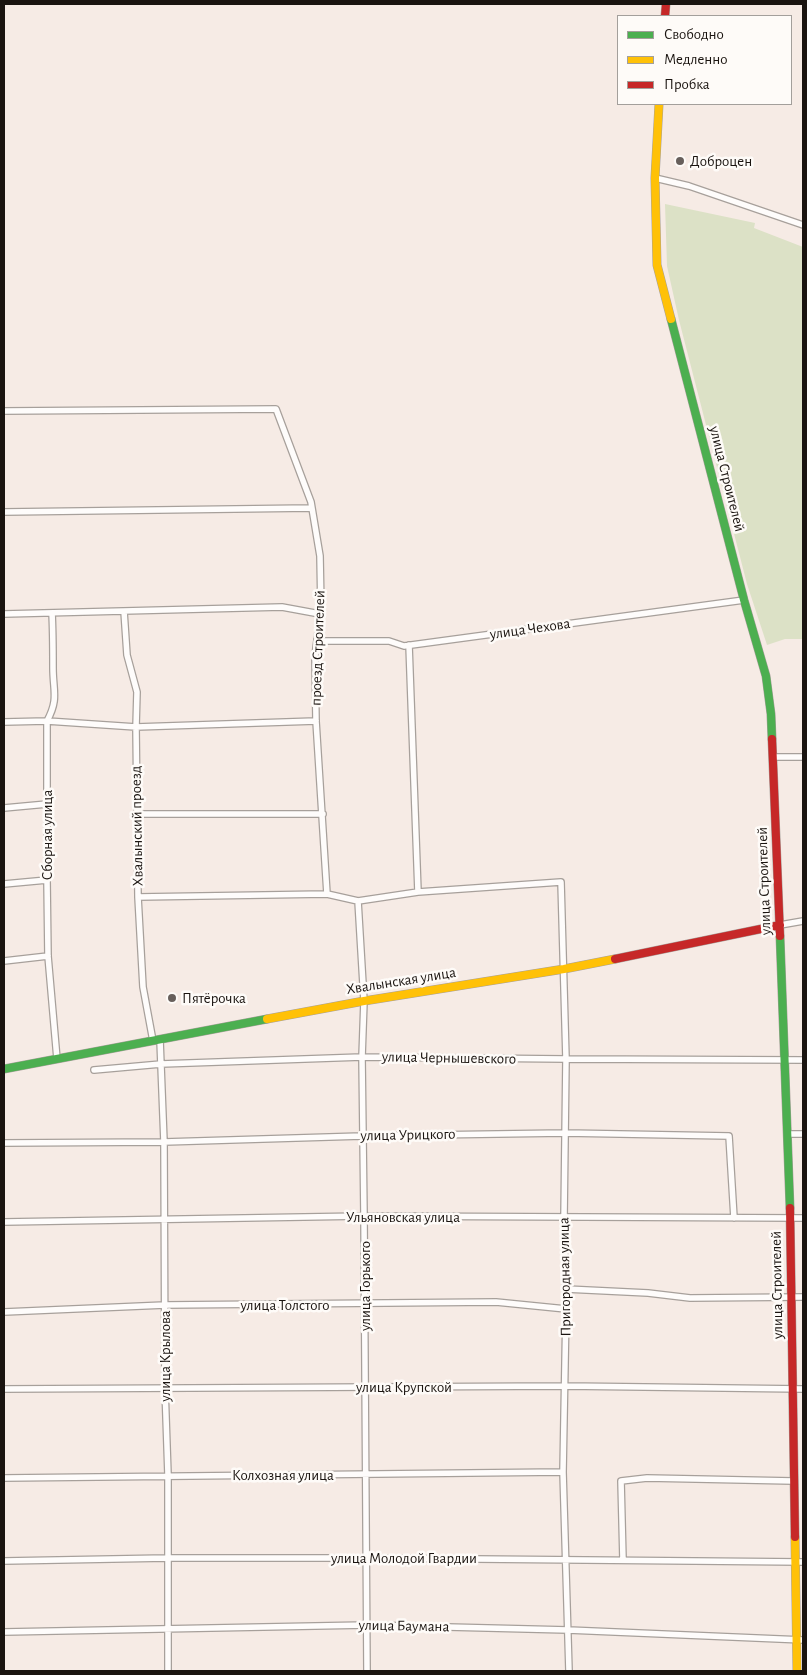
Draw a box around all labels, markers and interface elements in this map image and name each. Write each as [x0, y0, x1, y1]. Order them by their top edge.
legend [617, 15, 792, 105]
text: Свободно [664, 27, 724, 42]
text: Медленно [664, 52, 728, 67]
text: Пробка [664, 77, 710, 92]
place label: Доброцен [690, 152, 752, 170]
marker: Доброцен [674, 155, 686, 167]
street label: улица Строителей [705, 424, 749, 534]
street label: проезд Строителей [307, 590, 329, 706]
street label: улица Чехова [489, 614, 571, 644]
street label: Хвалынский проезд [127, 765, 147, 887]
street label: Сборная улица [38, 790, 56, 880]
street label: улица Строителей [753, 827, 775, 935]
street label: Хвалынская улица [345, 963, 457, 999]
place label: Пятёрочка [182, 989, 246, 1007]
marker: Пятёрочка [166, 992, 178, 1004]
street label: улица Чернышевского [382, 1048, 516, 1068]
street label: улица Урицкого [360, 1125, 456, 1145]
street label: Ульяновская улица [346, 1208, 460, 1226]
street label: Пригородная улица [555, 1217, 575, 1337]
street label: улица Строителей [767, 1231, 787, 1339]
street label: улица Горького [356, 1241, 374, 1331]
street label: улица Толстого [241, 1296, 329, 1314]
street label: улица Крылова [156, 1310, 174, 1402]
street label: улица Крупской [356, 1378, 452, 1396]
street label: Колхозная улица [232, 1466, 334, 1484]
street label: улица Молодой Гвардии [331, 1549, 477, 1567]
street label: улица Баумана [359, 1616, 449, 1636]

